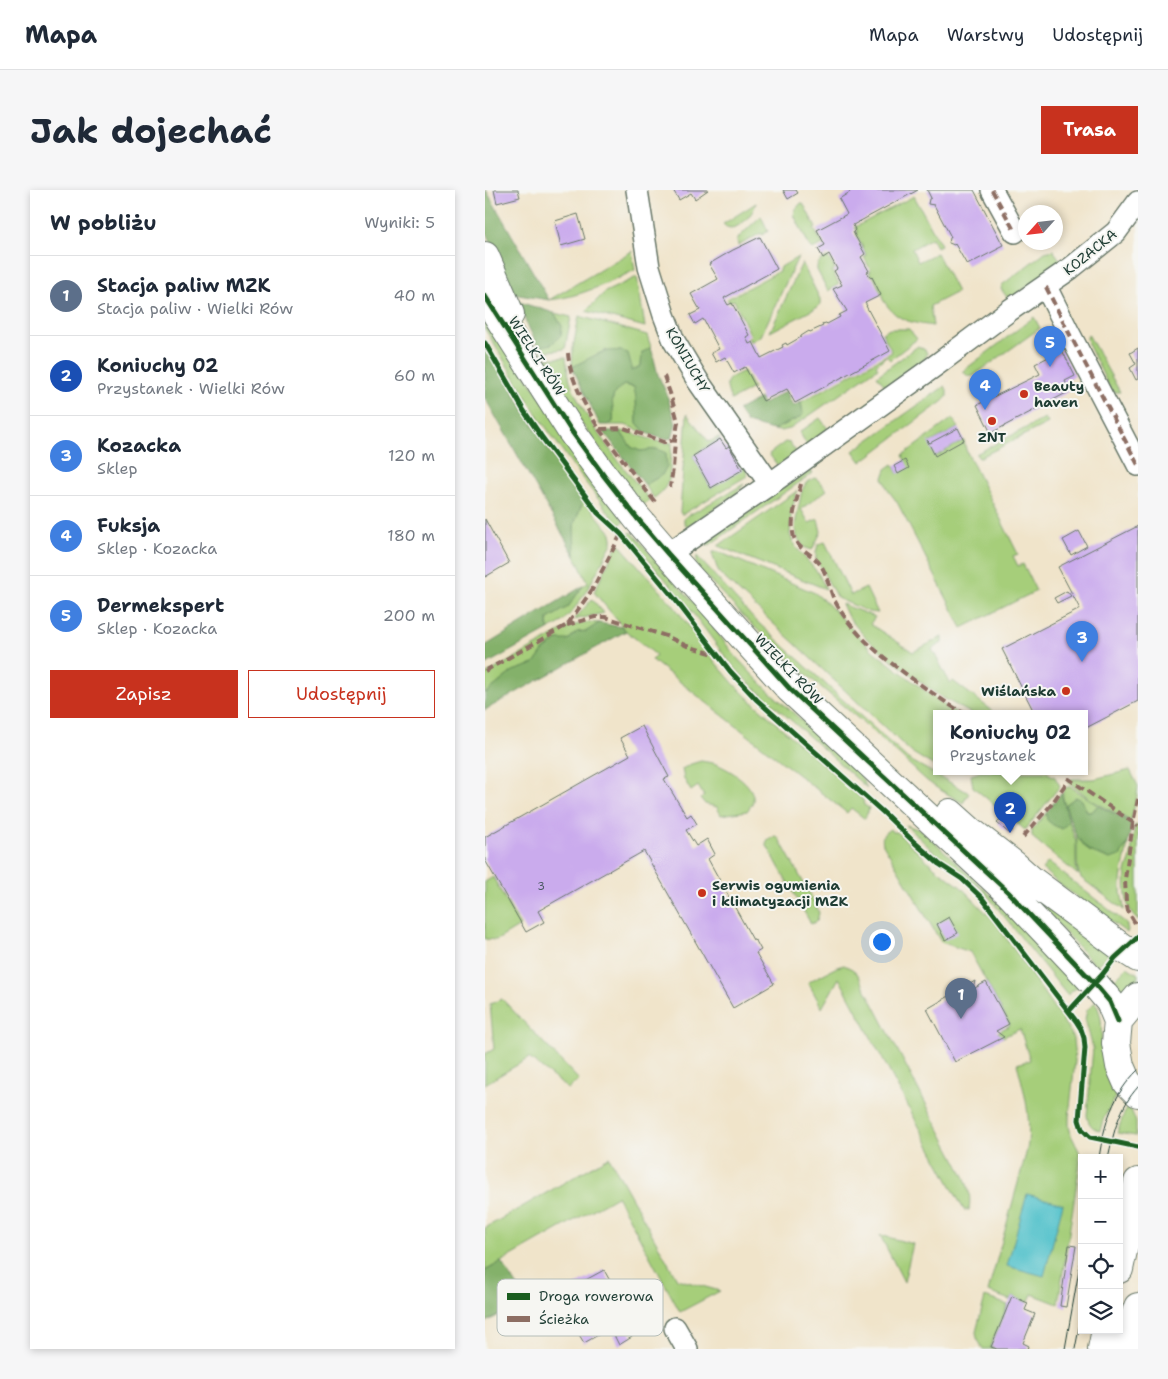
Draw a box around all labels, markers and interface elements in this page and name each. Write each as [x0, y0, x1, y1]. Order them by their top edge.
text: Mapa [25, 19, 97, 51]
text: Mapa [869, 23, 919, 47]
text: Warstwy [947, 23, 1024, 47]
text: Udostępnij [1052, 23, 1143, 47]
button: Trasa [1041, 106, 1138, 154]
text: Jak dojechać [30, 107, 272, 154]
north arrow [1018, 205, 1063, 250]
text: W pobliżu [50, 209, 157, 237]
text: Wyniki: 5 [364, 212, 435, 233]
street label: KOZACKA [1060, 225, 1120, 279]
text: Stacja paliw MZK [97, 273, 270, 298]
text: 1 [62, 285, 70, 306]
text: 40 m [393, 285, 435, 306]
text: Stacja paliw · Wielki Rów [97, 298, 293, 319]
street label: WIELKI RÓW [505, 313, 569, 399]
street label: KONIUCHY [662, 324, 714, 397]
pin: 5 [1034, 326, 1066, 367]
text: Koniuchy 02 [97, 353, 218, 378]
text: 2 [60, 365, 72, 386]
text: 60 m [394, 365, 435, 386]
pin: 4 [969, 369, 1001, 410]
place label: Beauty haven [1034, 377, 1084, 411]
text: Przystanek · Wielki Rów [97, 378, 285, 399]
marker: Beauty haven [1018, 388, 1030, 400]
marker: ZNT [986, 415, 998, 427]
place label: ZNT [978, 428, 1007, 446]
text: Kozacka [97, 433, 181, 458]
text: 3 [60, 445, 72, 466]
text: 120 m [388, 445, 435, 466]
text: Sklep [97, 458, 137, 479]
text: Fuksja [97, 513, 160, 538]
text: 4 [60, 525, 72, 546]
text: 180 m [387, 525, 435, 546]
text: Sklep · Kozacka [97, 538, 217, 559]
text: Dermekspert [97, 593, 224, 618]
text: 5 [61, 605, 71, 626]
text: 200 m [383, 605, 435, 626]
text: Sklep · Kozacka [97, 618, 217, 639]
pin: 3 [1066, 621, 1098, 662]
street label: WIELKI RÓW [751, 630, 827, 708]
button: Zapisz [50, 670, 238, 718]
button: Udostępnij [248, 670, 435, 718]
place label: Wiślańska [981, 682, 1056, 700]
marker: Wiślańska [1060, 685, 1072, 697]
popup [933, 710, 1088, 775]
text: Koniuchy 02 [950, 720, 1071, 745]
text: Przystanek [950, 745, 1036, 766]
pin: 2 [994, 792, 1026, 833]
place label: Serwis ogumienia i klimatyzacji MZK [712, 876, 848, 910]
house number: 3 [537, 879, 545, 894]
marker: Serwis ogumienia i klimatyzacji MZK [696, 887, 708, 899]
your location [869, 929, 895, 955]
pin: 1 [945, 978, 977, 1019]
map controls [1078, 1154, 1123, 1334]
button: + [1078, 1154, 1123, 1199]
button: − [1078, 1199, 1123, 1244]
button: locate [1078, 1244, 1123, 1289]
legend [497, 1279, 663, 1336]
text: Droga rowerowa [539, 1287, 654, 1305]
button: layers [1078, 1289, 1123, 1334]
text: Ścieżka [539, 1310, 589, 1328]

